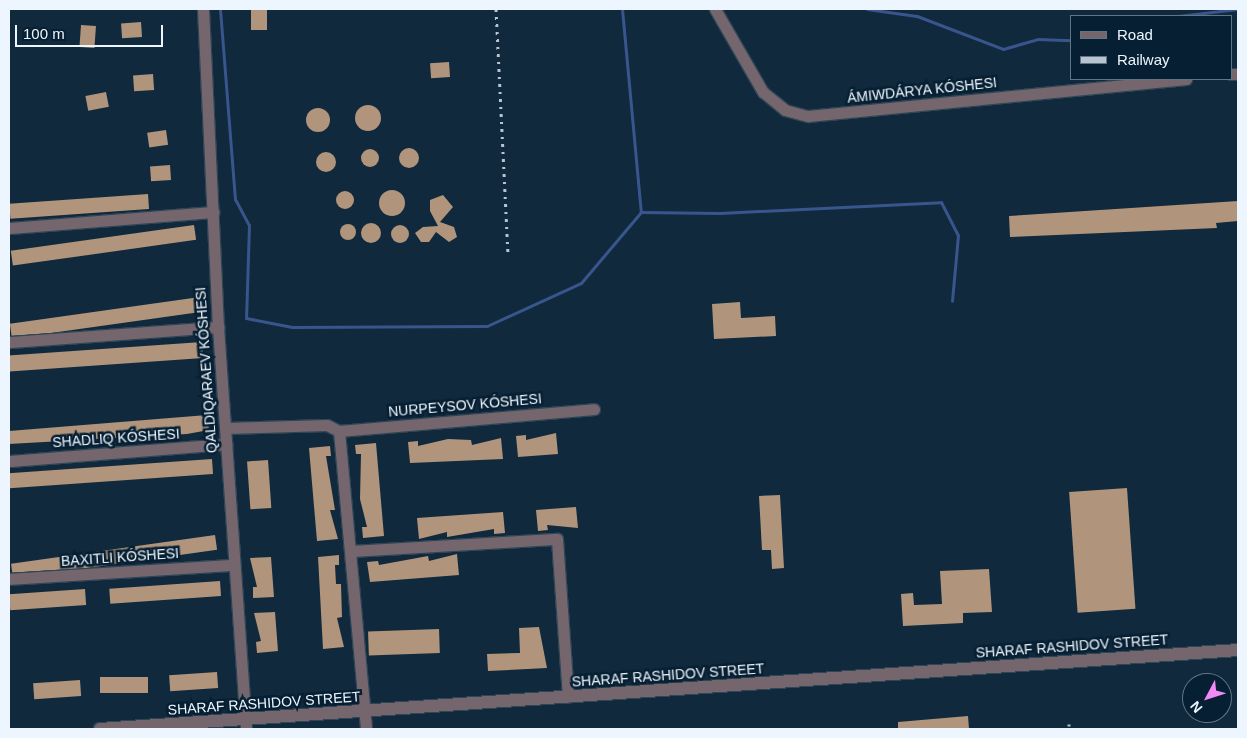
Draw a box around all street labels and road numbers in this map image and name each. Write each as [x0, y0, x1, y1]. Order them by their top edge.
street label: ÁMIWDÁRYA KÓSHESI [846, 74, 998, 106]
street label: QALDIQARAEV KÓSHESI [192, 286, 220, 454]
street label: NURPEYSOV KÓSHESI [388, 390, 542, 420]
street label: SHADLIQ KÓSHESI [52, 425, 180, 451]
street label: BAXITLI KÓSHESI [60, 544, 180, 570]
street label: SHARAF RASHIDOV STREET [975, 631, 1169, 661]
street label: SHARAF RASHIDOV STREET [571, 660, 765, 690]
street label: SHARAF RASHIDOV STREET [167, 688, 361, 718]

